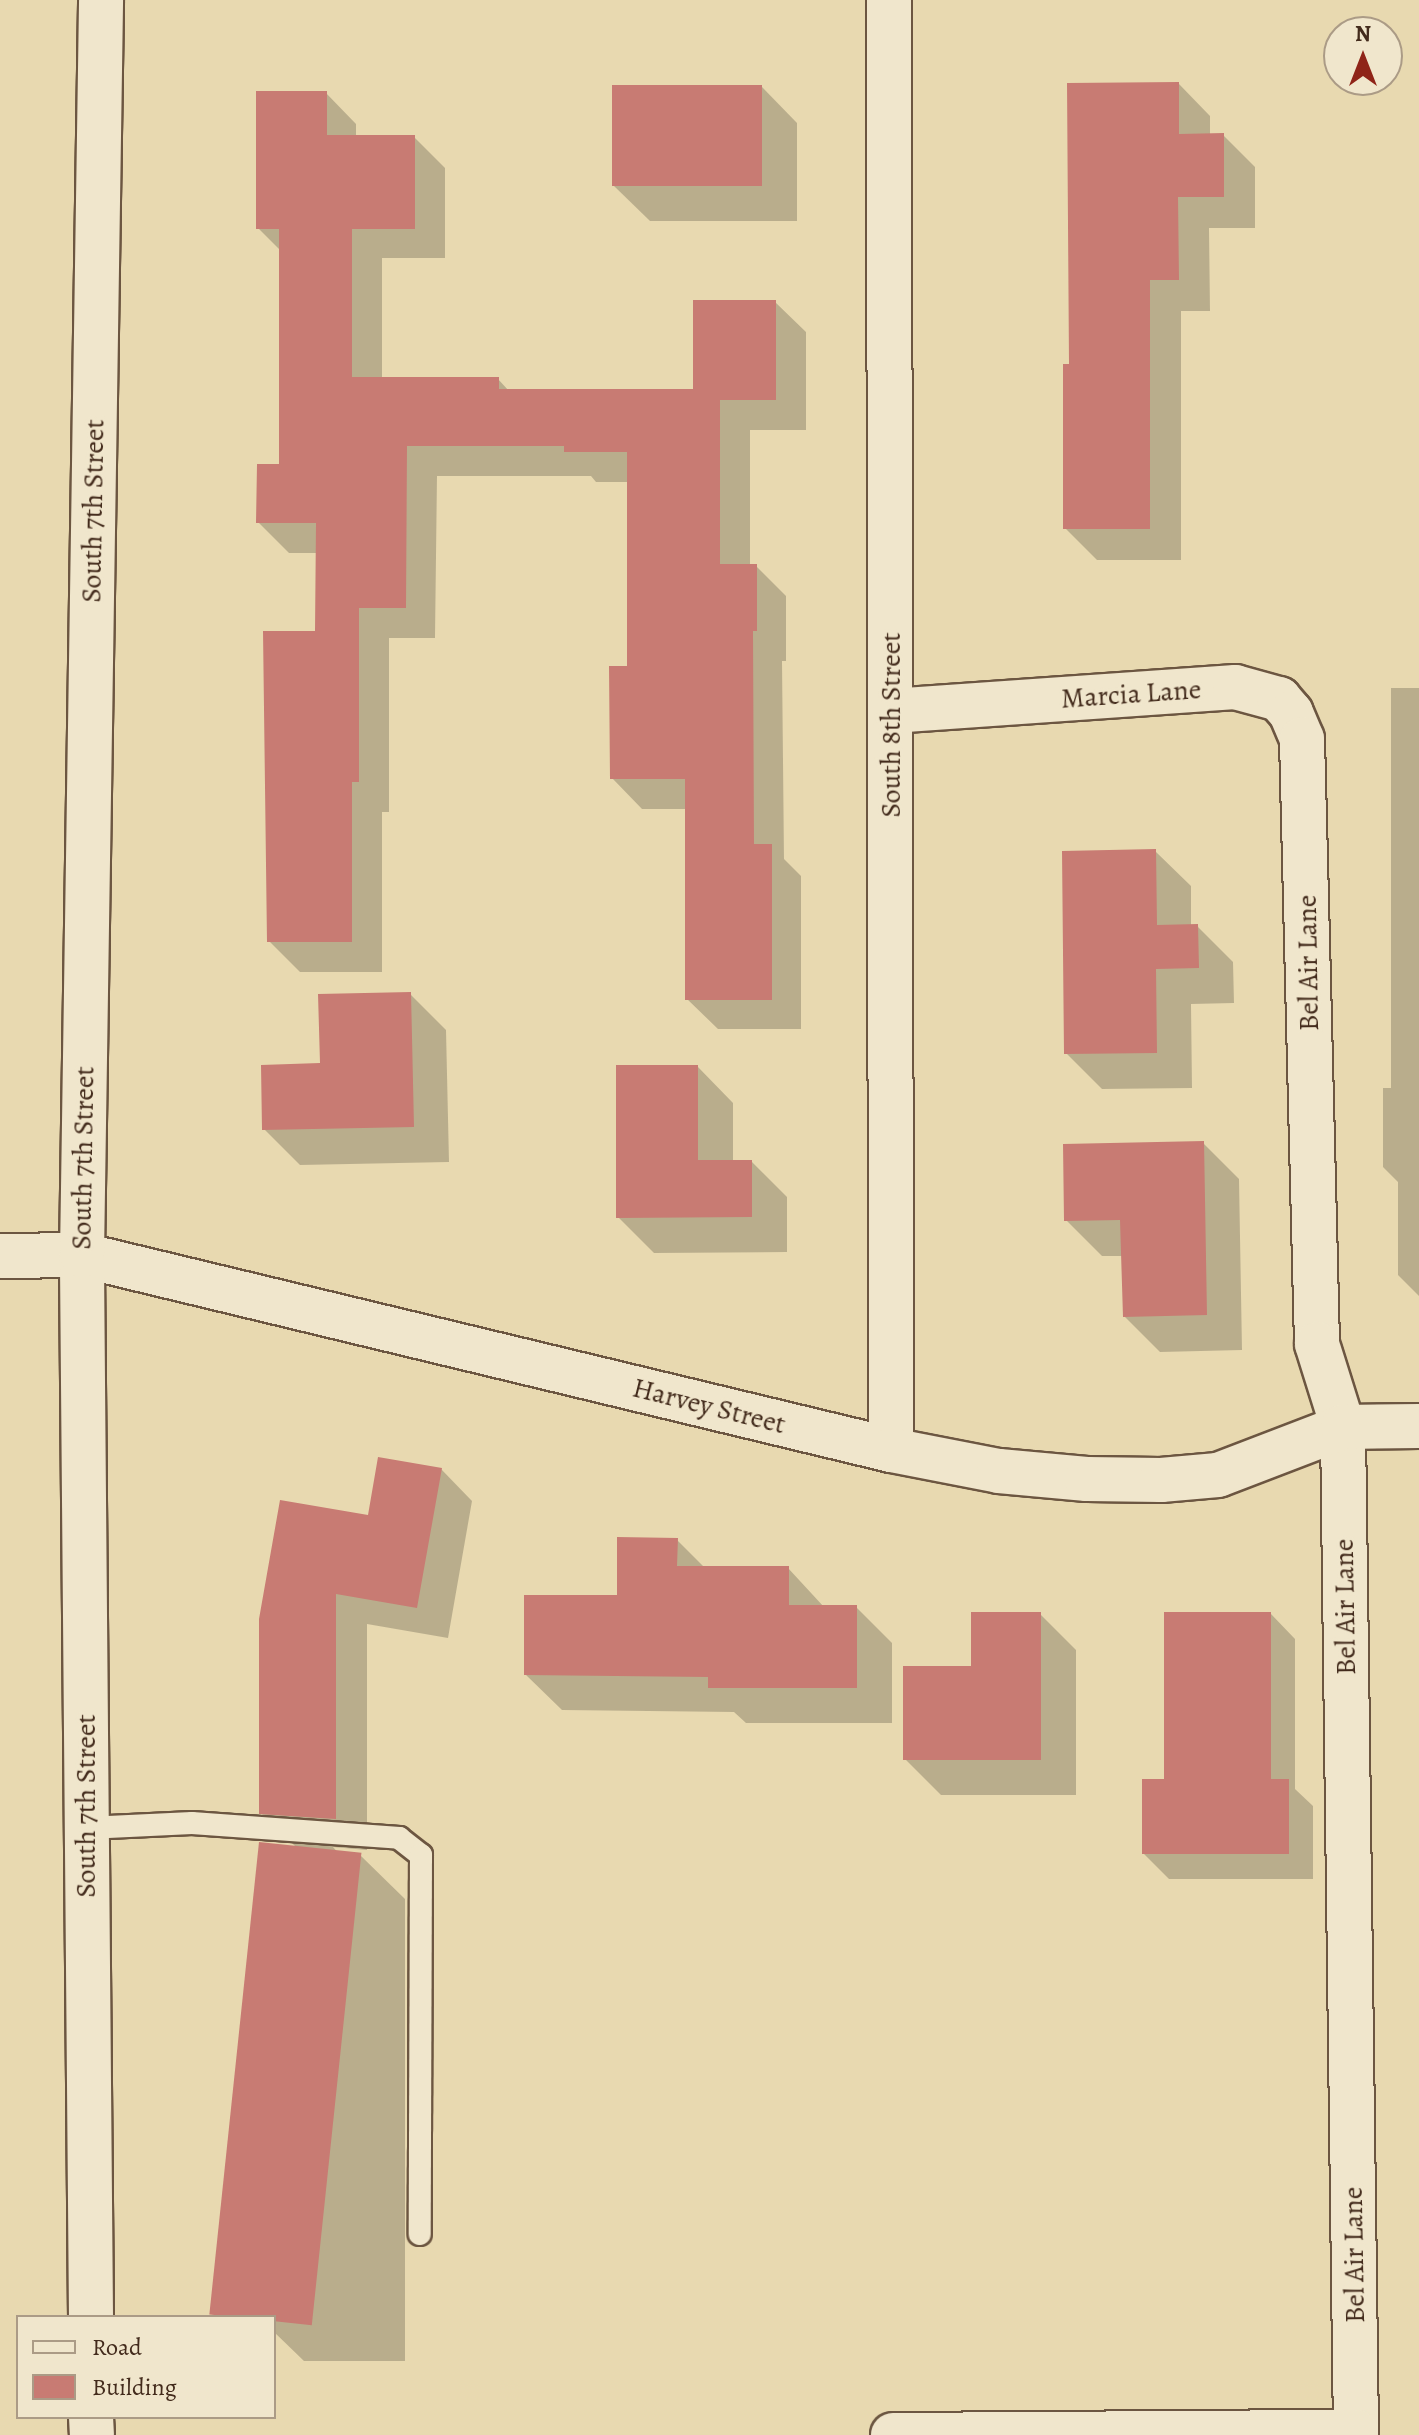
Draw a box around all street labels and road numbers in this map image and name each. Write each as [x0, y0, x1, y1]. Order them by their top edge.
street label: South 7th Street [75, 419, 111, 603]
street label: South 8th Street [874, 632, 908, 818]
street label: Marcia Lane [1060, 672, 1202, 716]
street label: Bel Air Lane [1290, 894, 1326, 1032]
street label: South 7th Street [65, 1066, 101, 1250]
street label: Harvey Street [629, 1371, 789, 1441]
street label: Bel Air Lane [1327, 1538, 1363, 1676]
street label: South 7th Street [69, 1714, 103, 1898]
street label: Bel Air Lane [1336, 2186, 1372, 2324]

